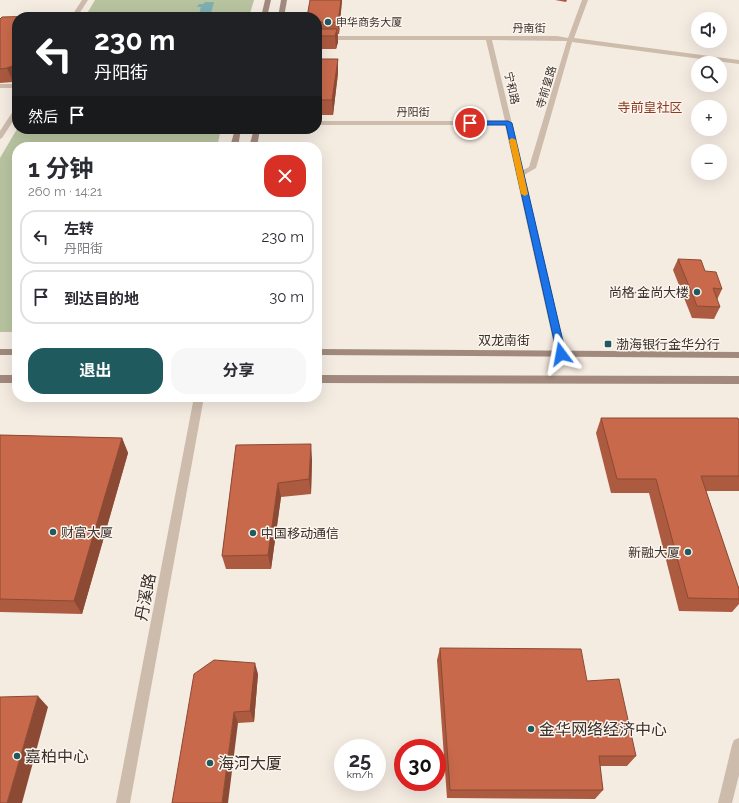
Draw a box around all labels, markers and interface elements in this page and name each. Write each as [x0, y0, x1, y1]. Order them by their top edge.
map controls [691, 12, 727, 180]
button: sound [691, 12, 727, 48]
place label: 申华商务大厦 [336, 16, 402, 29]
marker: 申华商务大厦 [323, 17, 333, 27]
street label: 丹南街 [513, 22, 546, 35]
text: 230 m [94, 24, 175, 57]
icon: left [28, 28, 80, 80]
button: search [691, 56, 727, 92]
text: 丹阳街 [94, 62, 148, 83]
street label: 寺前皇路 [534, 64, 559, 110]
street label: 宁和路 [501, 71, 522, 106]
district label: 寺前皇社区 [617, 100, 683, 115]
button: + [691, 100, 727, 136]
icon: arrive [66, 104, 88, 126]
street label: 丹阳街 [397, 106, 430, 119]
pin [453, 106, 487, 140]
text: 然后 [28, 108, 58, 126]
icon: arrive [459, 112, 481, 134]
button: − [691, 144, 727, 180]
text: 1 分钟 [28, 154, 94, 183]
button: close [264, 155, 306, 197]
text: 260 m · 14:21 [28, 184, 102, 199]
text: 左转 [64, 220, 94, 238]
icon: left [30, 226, 52, 248]
text: 230 m [261, 228, 304, 246]
text: 丹阳街 [64, 241, 103, 256]
place label: 尚格·金尚大楼 [609, 285, 689, 300]
icon: arrive [30, 286, 52, 308]
marker: 尚格·金尚大楼 [692, 287, 702, 297]
text: 30 m [269, 288, 304, 306]
text: 到达目的地 [64, 290, 139, 308]
street label: 双龙南街 [478, 333, 530, 348]
position arrow [540, 333, 582, 375]
place label: 渤海银行金华分行 [616, 337, 720, 352]
marker: 渤海银行金华分行 [603, 339, 613, 349]
button: 退出 [28, 348, 163, 394]
button: 分享 [171, 348, 306, 394]
place label: 财富大厦 [61, 525, 113, 540]
place label: 中国移动通信 [261, 526, 339, 541]
marker: 财富大厦 [48, 527, 58, 537]
marker: 中国移动通信 [248, 528, 258, 538]
place label: 新融大厦 [628, 545, 680, 560]
marker: 新融大厦 [683, 547, 693, 557]
street label: 丹溪路 [132, 572, 159, 622]
place label: 金华网络经济中心 [539, 720, 667, 739]
marker: 金华网络经济中心 [526, 724, 536, 734]
speed limit sign: 30 [394, 739, 446, 791]
place label: 嘉柏中心 [25, 747, 89, 766]
text: 25 [349, 748, 371, 772]
marker: 嘉柏中心 [12, 751, 22, 761]
place label: 海河大厦 [218, 754, 282, 773]
marker: 海河大厦 [205, 758, 215, 768]
text: km/h [347, 769, 373, 780]

